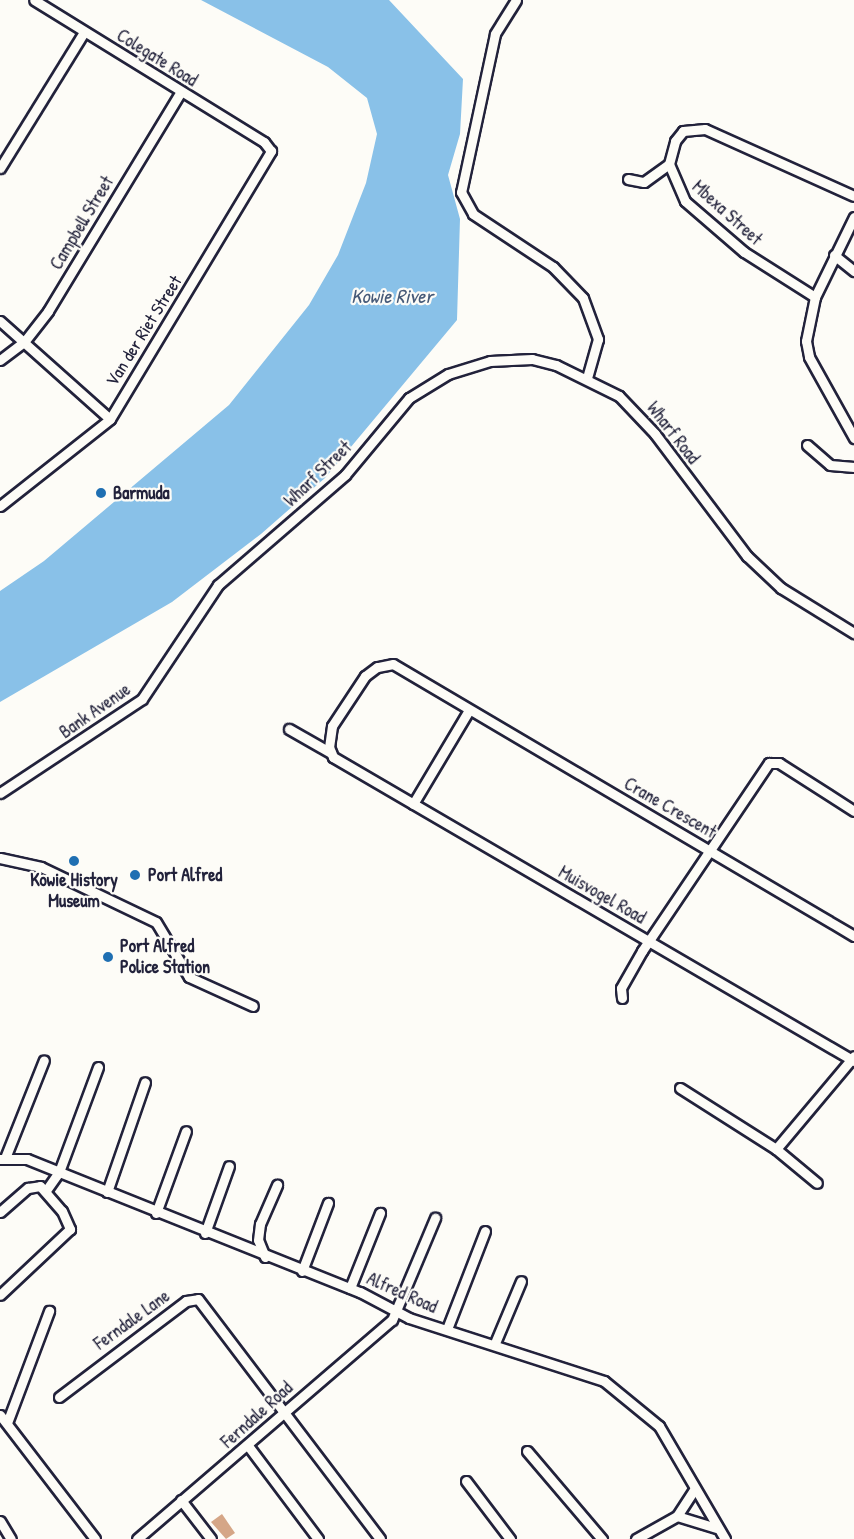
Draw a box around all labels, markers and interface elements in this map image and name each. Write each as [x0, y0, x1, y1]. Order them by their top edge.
street label: Colegate Road [113, 25, 201, 91]
street label: Campbell Street [46, 172, 118, 274]
street label: Mbexa Street [688, 176, 766, 250]
street label: Van der Riet Street [101, 272, 187, 390]
water label: Kowie River [351, 283, 433, 307]
street label: Wharf Road [642, 398, 704, 468]
street label: Wharf Street [280, 437, 356, 511]
place label: Barmuda [113, 482, 170, 504]
marker: Barmuda [94, 486, 108, 500]
street label: Bank Avenue [55, 679, 135, 743]
street label: Crane Crescent [620, 773, 720, 843]
marker: Kowie History Museum [67, 854, 81, 868]
street label: Muisvogel Road [555, 861, 649, 929]
place label: Port Alfred [148, 864, 222, 886]
marker: Port Alfred [126, 866, 144, 884]
place label: Kowie History Museum [30, 870, 118, 912]
place label: Port Alfred Police Station [120, 936, 210, 978]
marker: Port Alfred Police Station [101, 950, 115, 964]
street label: Alfred Road [363, 1268, 441, 1318]
street label: Ferndale Lane [90, 1285, 174, 1355]
street label: Ferndale Road [217, 1377, 297, 1453]

